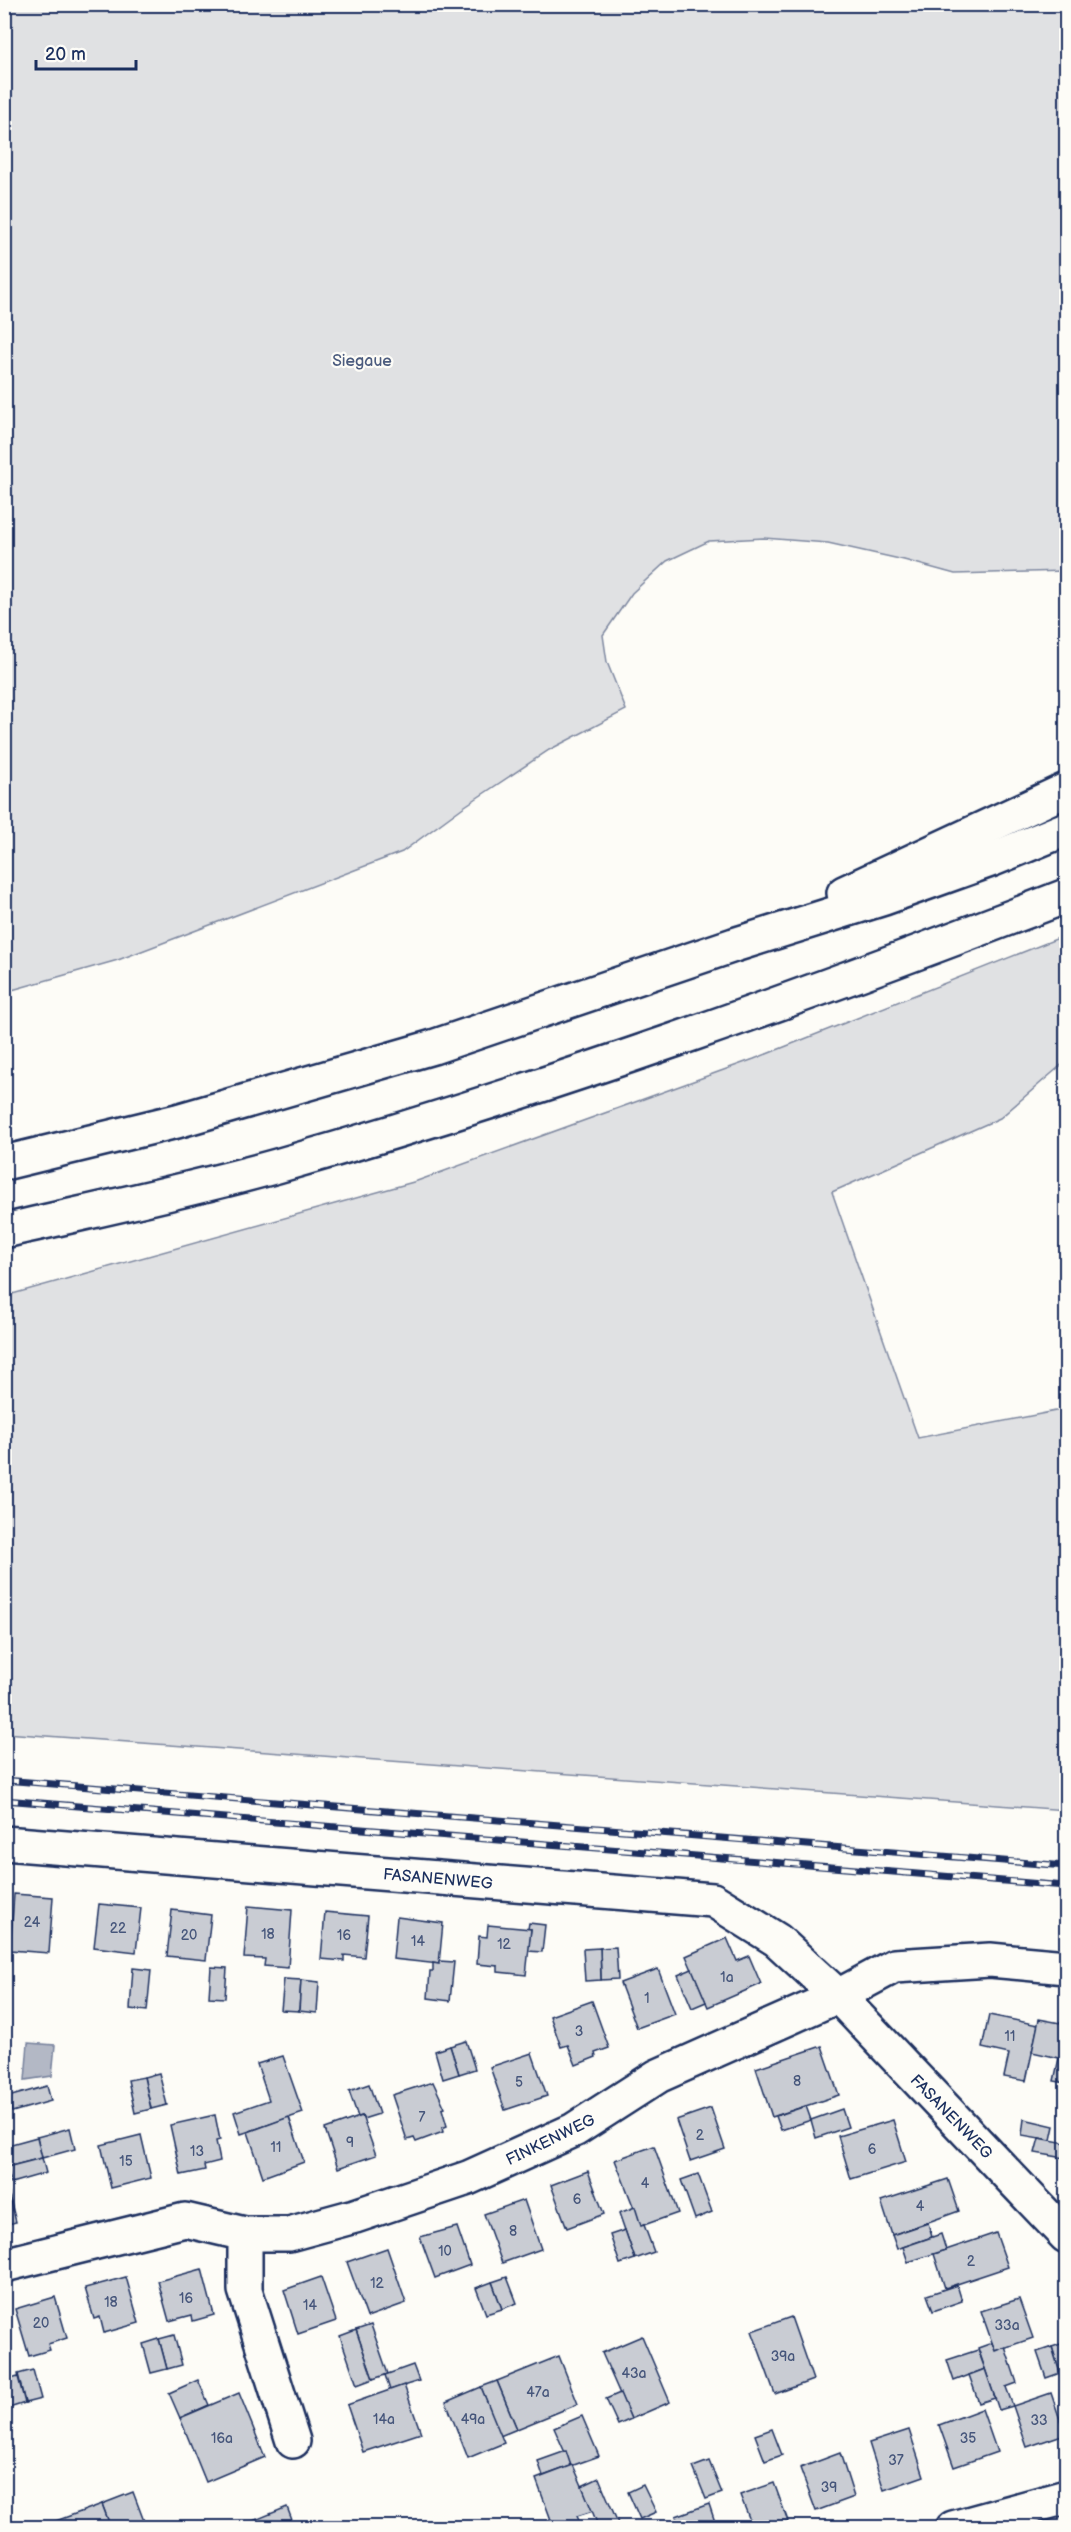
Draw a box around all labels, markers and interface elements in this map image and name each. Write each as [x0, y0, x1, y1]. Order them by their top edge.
scale bar [36, 33, 136, 71]
text: 20 m [45, 44, 86, 65]
park label: Siegaue [332, 352, 392, 371]
street label: FASANENWEG [382, 1865, 493, 1894]
house number: 24 [24, 1914, 41, 1931]
house number: 22 [110, 1920, 127, 1937]
house number: 18 [261, 1926, 275, 1943]
house number: 20 [181, 1927, 197, 1944]
house number: 16 [337, 1927, 351, 1944]
house number: 14 [411, 1933, 425, 1950]
house number: 12 [497, 1936, 512, 1953]
house number: 1a [720, 1969, 734, 1986]
house number: 1 [644, 1990, 650, 2007]
house number: 3 [575, 2023, 583, 2040]
house number: 11 [1005, 2028, 1015, 2045]
street label: FASANENWEG [906, 2071, 996, 2163]
house number: 8 [793, 2073, 801, 2090]
house number: 5 [515, 2074, 523, 2091]
house number: 7 [419, 2109, 426, 2126]
street label: FINKENWEG [503, 2111, 598, 2170]
house number: 2 [696, 2127, 705, 2144]
house number: 9 [346, 2134, 354, 2151]
house number: 11 [271, 2139, 281, 2156]
house number: 6 [868, 2141, 877, 2158]
house number: 13 [190, 2143, 204, 2160]
house number: 15 [119, 2153, 133, 2170]
house number: 4 [641, 2175, 650, 2192]
house number: 6 [573, 2191, 582, 2208]
house number: 4 [916, 2198, 925, 2215]
house number: 8 [509, 2223, 517, 2240]
house number: 10 [438, 2243, 452, 2260]
house number: 2 [967, 2253, 976, 2270]
house number: 12 [370, 2275, 385, 2292]
house number: 16 [179, 2290, 193, 2307]
house number: 18 [104, 2294, 118, 2311]
house number: 14 [303, 2297, 317, 2314]
house number: 20 [33, 2315, 49, 2332]
house number: 33a [994, 2317, 1020, 2334]
house number: 39a [771, 2348, 795, 2365]
house number: 43a [621, 2365, 647, 2382]
house number: 47a [526, 2384, 550, 2401]
house number: 14a [373, 2411, 395, 2428]
house number: 49a [461, 2411, 485, 2428]
house number: 33 [1030, 2412, 1048, 2429]
house number: 16a [211, 2430, 233, 2447]
house number: 35 [960, 2430, 976, 2447]
house number: 37 [888, 2452, 904, 2469]
house number: 39 [821, 2479, 837, 2496]

